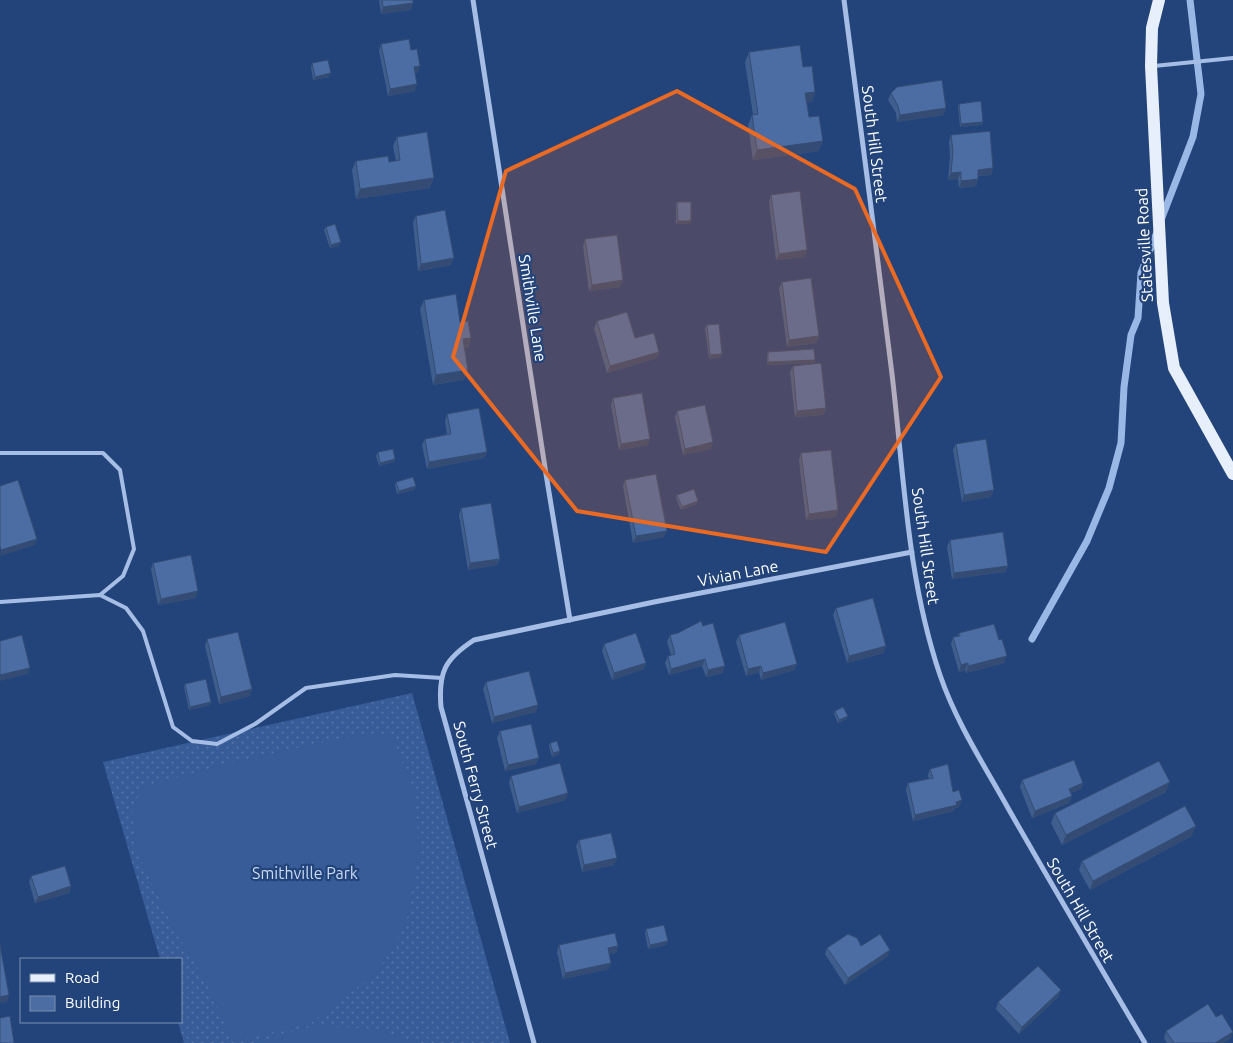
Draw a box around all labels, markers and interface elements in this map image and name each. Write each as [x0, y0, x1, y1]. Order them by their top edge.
street label: South Hill Street [859, 84, 891, 204]
street label: Statesville Road [1132, 187, 1156, 303]
street label: Smithville Lane [516, 253, 550, 363]
street label: South Hill Street [909, 486, 943, 606]
street label: Vivian Lane [696, 556, 780, 590]
street label: South Ferry Street [450, 719, 502, 852]
street label: South Hill Street [1044, 855, 1119, 966]
park label: Smithville Park [252, 864, 358, 882]
legend [20, 958, 182, 1023]
text: Road [65, 969, 100, 986]
text: Building [65, 994, 120, 1011]

